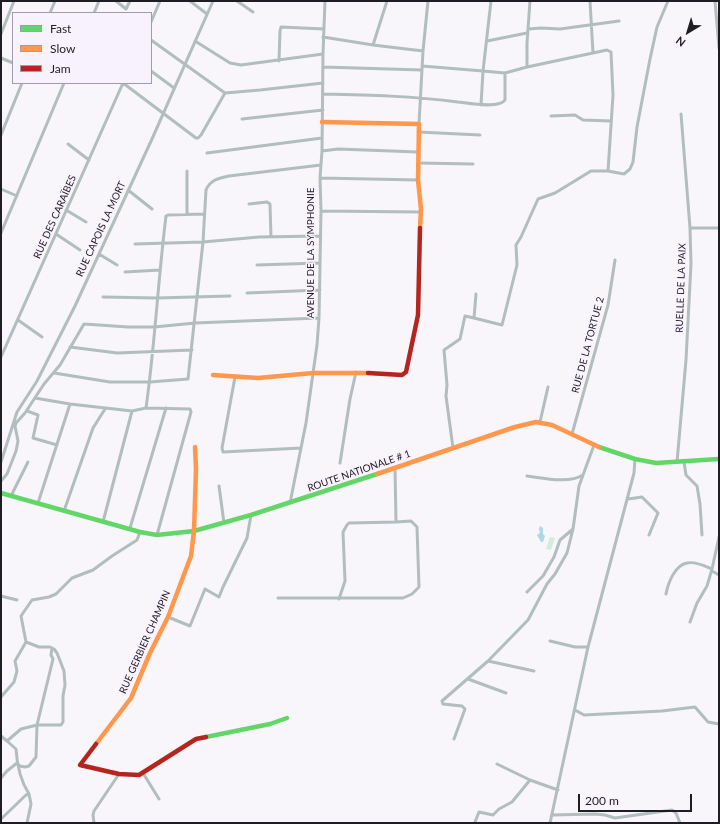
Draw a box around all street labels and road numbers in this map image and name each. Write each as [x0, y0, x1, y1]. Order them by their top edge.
street label: RUE DES CARAÏBES [31, 173, 79, 261]
street label: RUE CAPOIS LA MORT [74, 179, 128, 279]
street label: AVENUE DE LA SYMPHONIE [305, 187, 317, 319]
street label: RUELLE DE LA PAIX [673, 243, 689, 333]
street label: RUE DE LA TORTUE 2 [569, 295, 607, 395]
street label: ROUTE NATIONALE # 1 [306, 448, 412, 494]
street label: RUE GERBIER CHAMPIN [117, 588, 173, 696]

